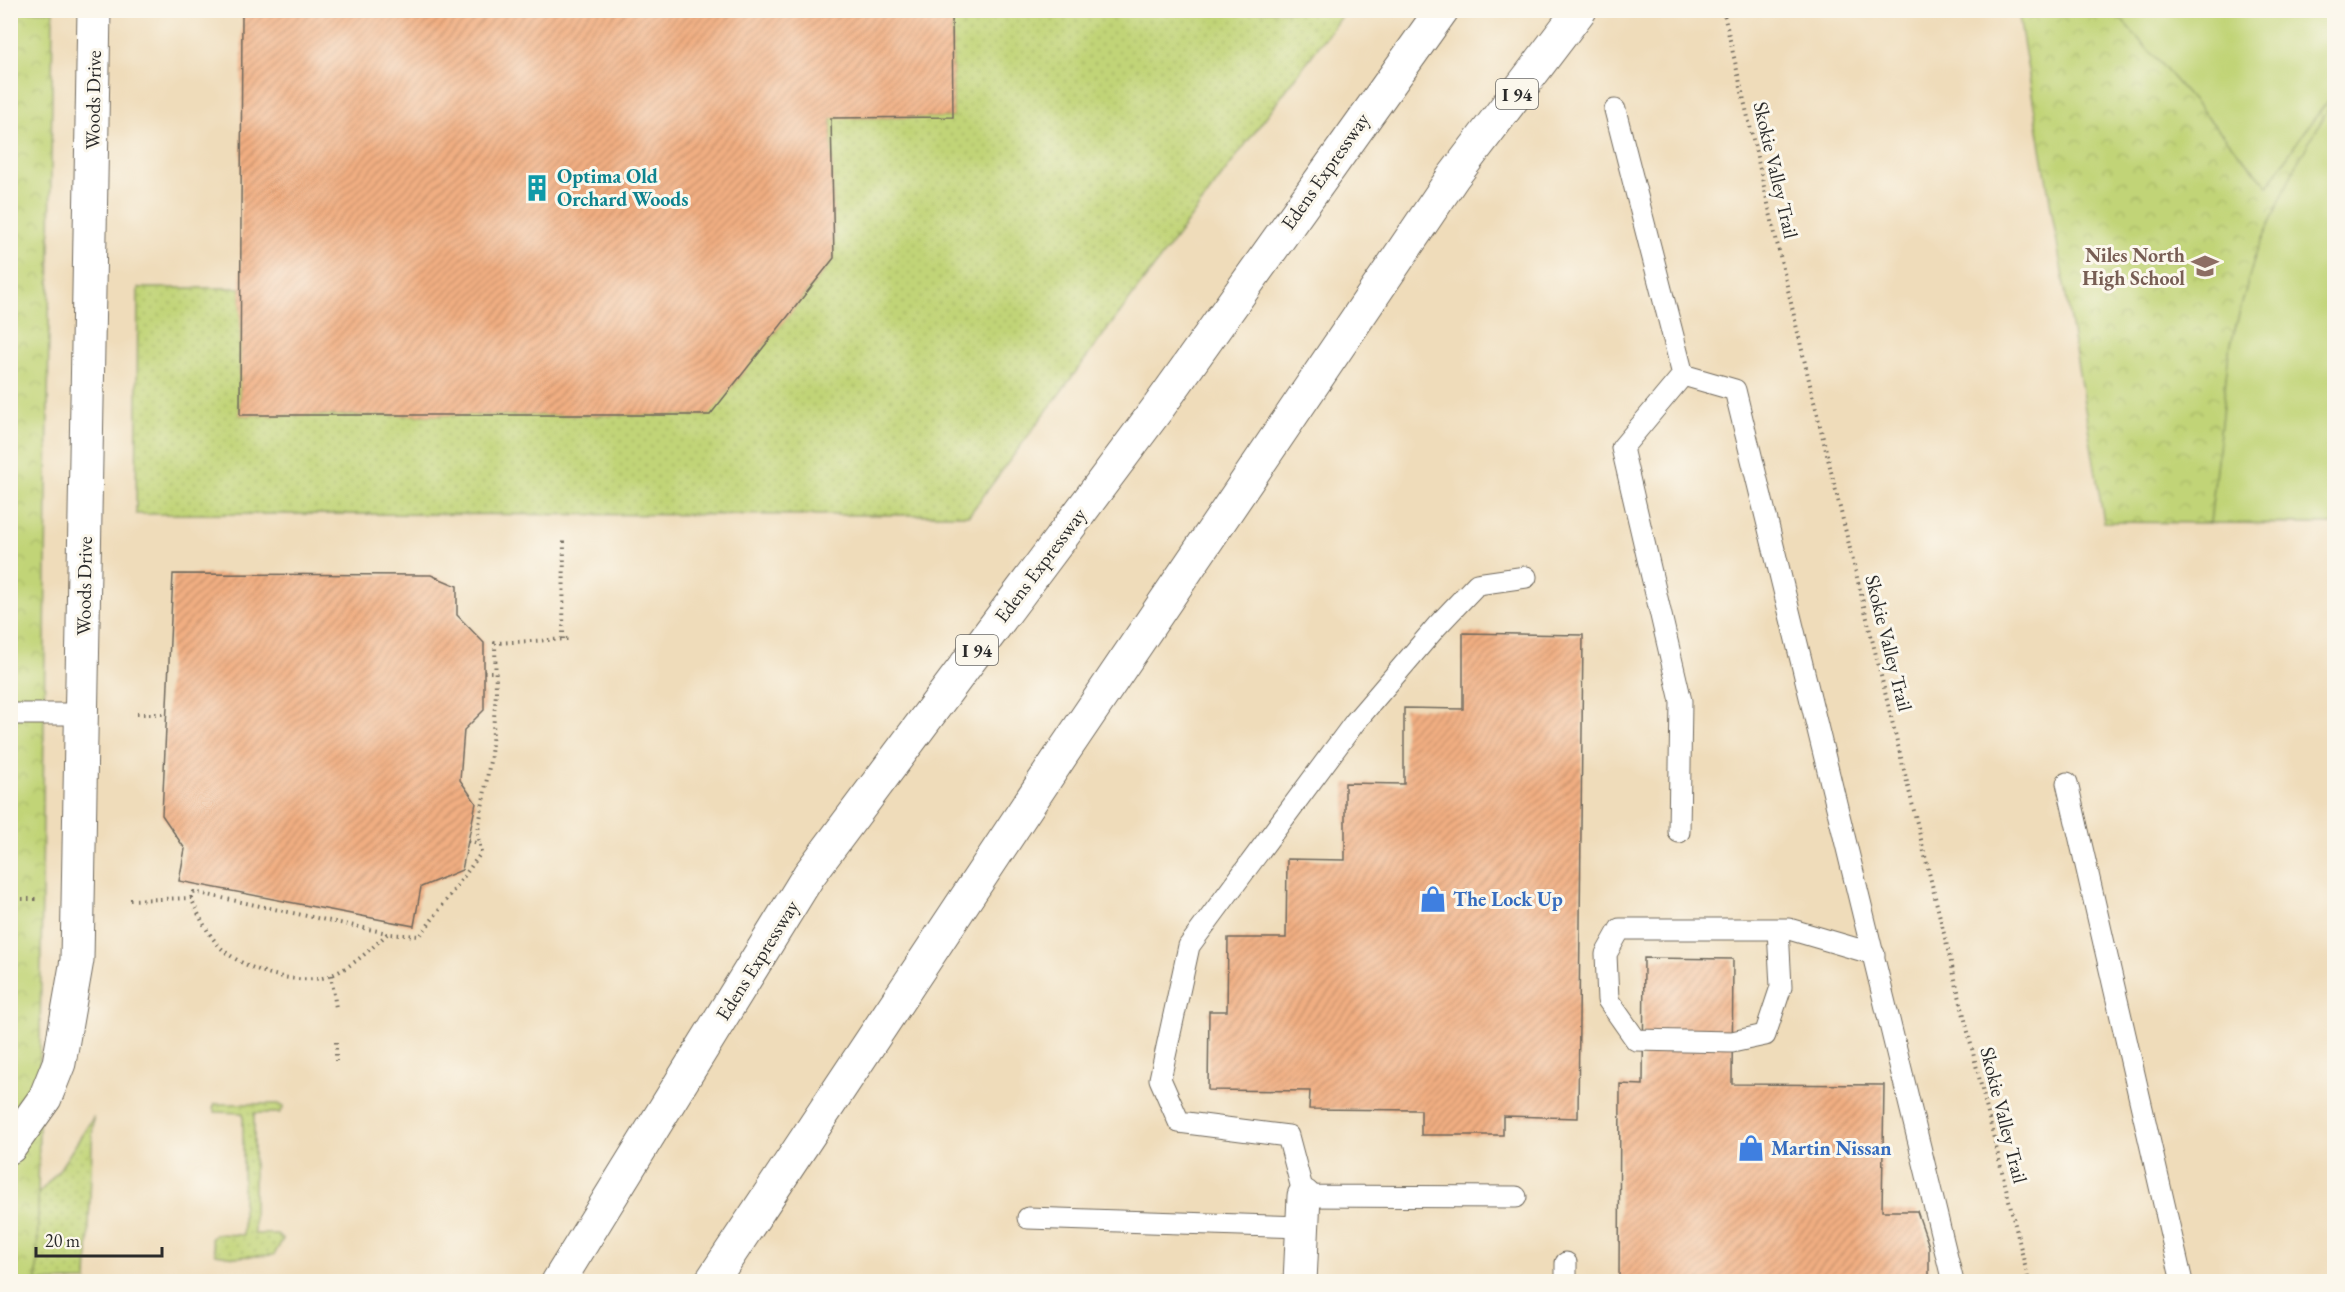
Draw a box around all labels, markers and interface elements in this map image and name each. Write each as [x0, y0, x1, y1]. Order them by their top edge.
street label: Woods Drive [79, 50, 107, 150]
road number: I 94 [1496, 79, 1538, 109]
street label: Skokie Valley Trail [1748, 99, 1804, 241]
street label: Edens Expressway [1275, 107, 1375, 235]
place label: Optima Old Orchard Woods [557, 163, 689, 212]
building icon: Optima Old Orchard Woods [522, 173, 552, 203]
place label: Niles North High School [2082, 242, 2185, 291]
school or university icon: Niles North High School [2190, 251, 2220, 281]
street label: Edens Expressway [988, 502, 1092, 628]
street label: Woods Drive [70, 536, 98, 636]
street label: Skokie Valley Trail [1859, 572, 1919, 714]
road number: I 94 [956, 635, 998, 665]
shop icon: The Lock Up [1418, 884, 1448, 914]
place label: The Lock Up [1453, 886, 1563, 912]
street label: Edens Expressway [710, 895, 805, 1025]
street label: Skokie Valley Trail [1974, 1044, 2034, 1186]
shop icon: Martin Nissan [1736, 1133, 1766, 1163]
place label: Martin Nissan [1771, 1135, 1892, 1161]
scale bar [36, 1220, 162, 1258]
text: 20 m [45, 1229, 80, 1252]

